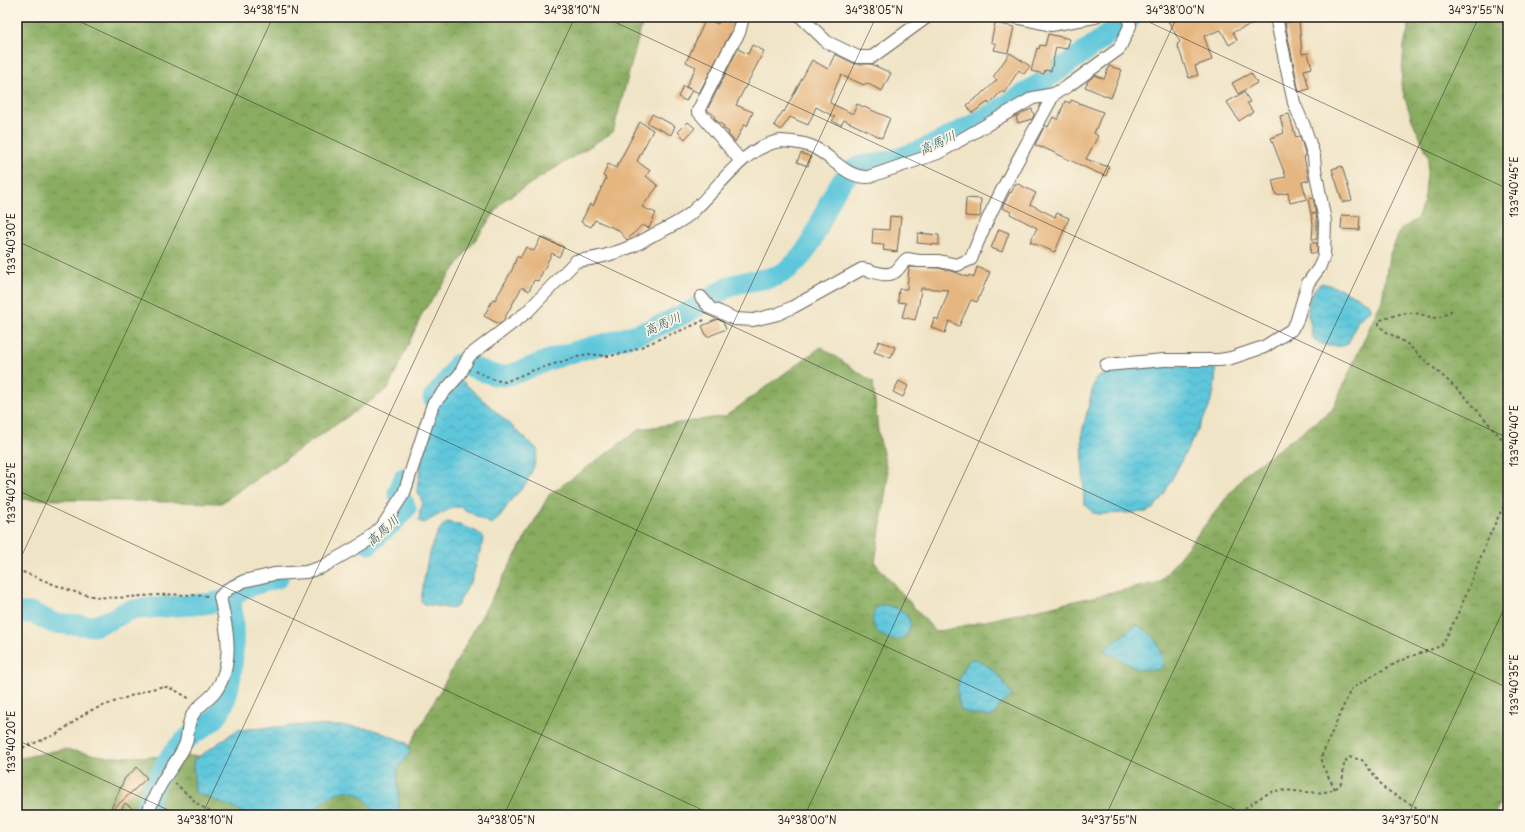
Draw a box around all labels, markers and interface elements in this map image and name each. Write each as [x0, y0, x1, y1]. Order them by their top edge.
text: 34°38'15"N [243, 2, 299, 17]
text: 34°38'10"N [544, 2, 600, 17]
text: 34°38'05"N [845, 2, 903, 17]
text: 34°38'00"N [1146, 2, 1205, 17]
text: 34°37'55"N [1448, 2, 1504, 17]
water label: 高馬川 [915, 125, 959, 159]
text: 133°40'45"E [1506, 156, 1521, 218]
text: 133°40'30"E [3, 213, 18, 275]
water label: 高馬川 [640, 306, 684, 340]
text: 133°40'40"E [1506, 405, 1521, 467]
text: 133°40'25"E [3, 462, 18, 524]
water label: 高馬川 [361, 510, 403, 550]
text: 133°40'35"E [1506, 654, 1521, 716]
text: 133°40'20"E [3, 711, 18, 773]
text: 34°38'10"N [177, 812, 233, 827]
text: 34°38'05"N [477, 812, 535, 827]
text: 34°38'00"N [778, 812, 837, 827]
text: 34°37'55"N [1081, 812, 1137, 827]
text: 34°37'50"N [1382, 812, 1439, 827]

